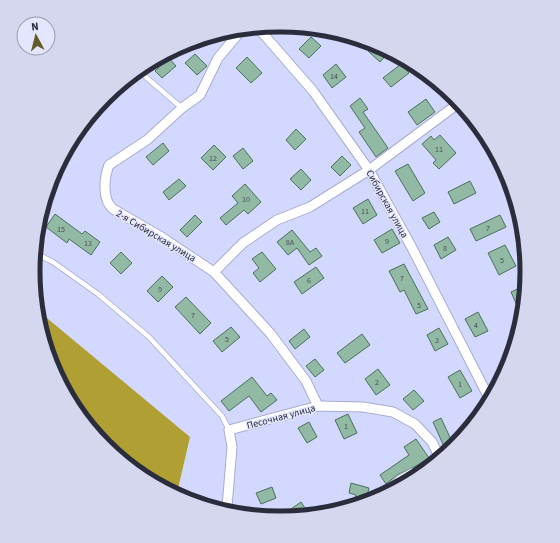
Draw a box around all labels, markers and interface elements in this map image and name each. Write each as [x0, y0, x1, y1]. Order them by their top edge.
north arrow [16, 16, 56, 56]
text: N [30, 19, 39, 34]
house number: 14 [330, 71, 338, 82]
house number: 11 [435, 144, 443, 155]
house number: 12 [209, 153, 217, 164]
street label: Сибирская улица [362, 167, 412, 241]
house number: 10 [242, 194, 250, 205]
house number: 11 [361, 206, 369, 217]
street label: 2-я Сибирская улица [113, 207, 199, 265]
house number: 7 [486, 223, 490, 234]
house number: 15 [57, 224, 65, 235]
house number: 9 [385, 236, 389, 247]
house number: 8А [286, 237, 295, 248]
house number: 13 [84, 238, 92, 249]
house number: 8 [443, 243, 447, 254]
house number: 5 [500, 255, 504, 266]
house number: 7 [400, 273, 404, 284]
house number: 6 [307, 275, 311, 286]
house number: 9 [158, 284, 162, 295]
house number: 5 [417, 300, 421, 311]
house number: 7 [191, 310, 195, 321]
house number: 4 [474, 320, 478, 331]
house number: 5 [225, 334, 229, 345]
house number: 3 [435, 335, 439, 346]
house number: 2 [375, 377, 379, 388]
house number: 1 [458, 379, 462, 390]
street label: Песочная улица [245, 401, 317, 433]
house number: 1 [344, 421, 348, 432]

